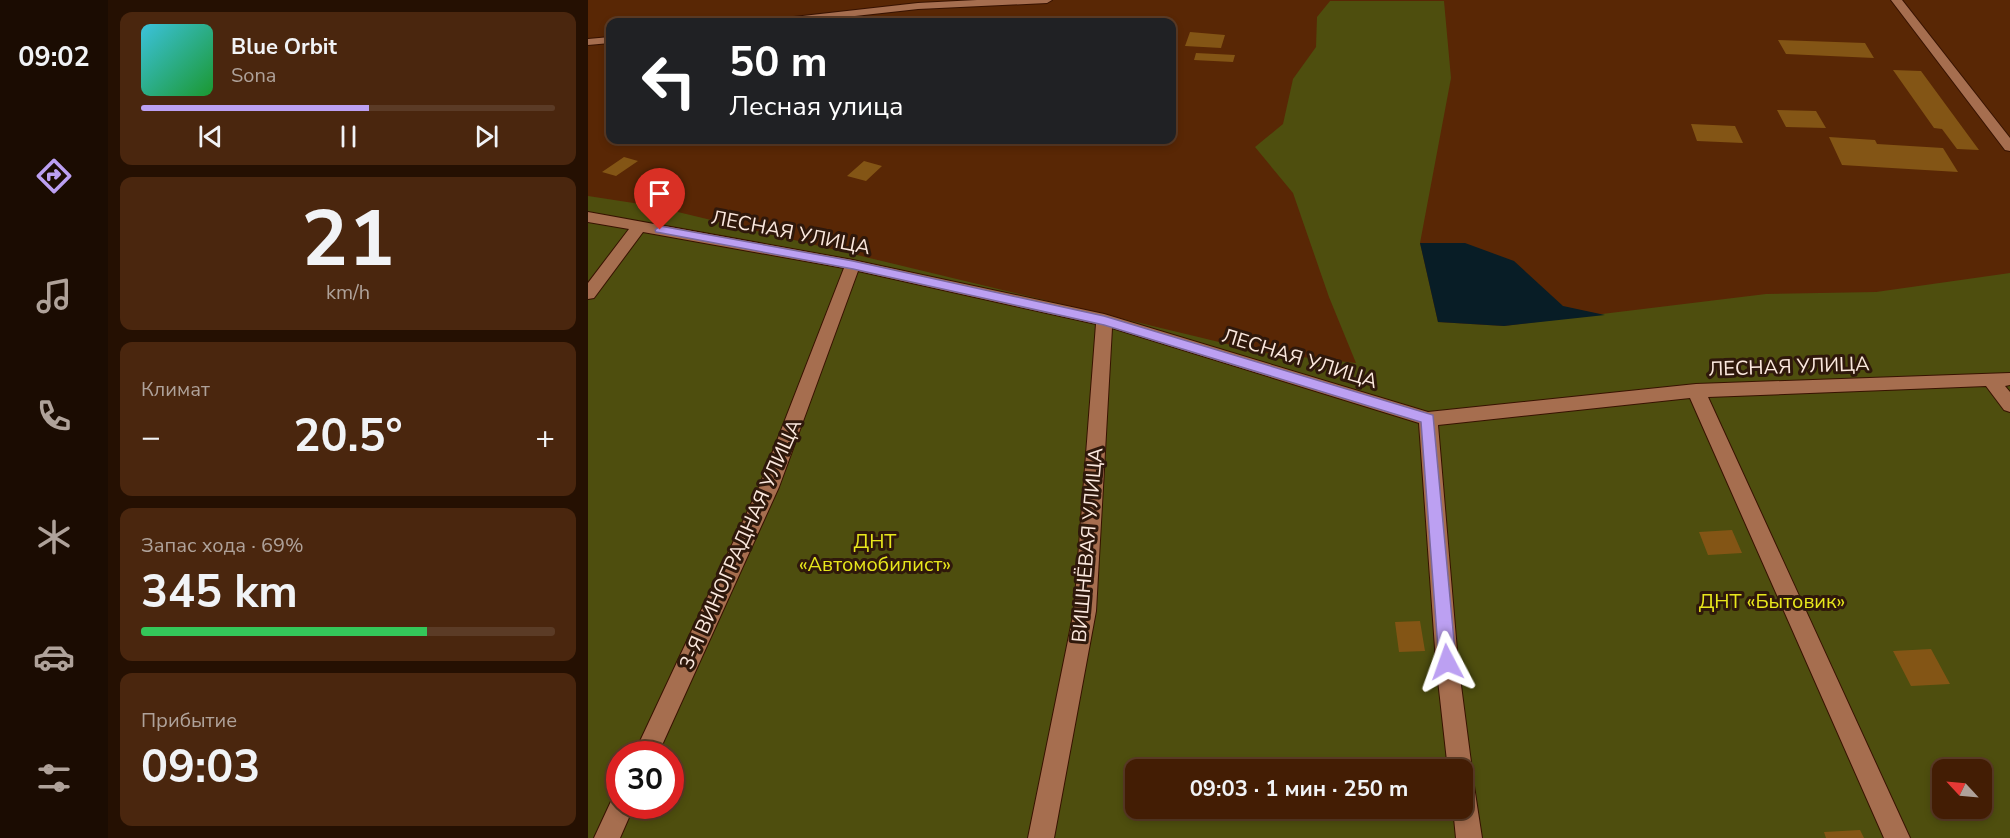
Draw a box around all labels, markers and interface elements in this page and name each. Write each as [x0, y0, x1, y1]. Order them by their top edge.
text: Blue Orbit [231, 32, 337, 62]
text: 50 m [729, 34, 828, 91]
text: 09:02 [18, 39, 90, 76]
icon: left [630, 42, 708, 120]
text: Sona [231, 62, 276, 89]
text: Лесная улица [729, 88, 904, 125]
icon: previous [194, 120, 227, 153]
icon: pause [332, 120, 365, 153]
icon: next [470, 120, 503, 153]
icon: directions [33, 155, 75, 197]
pin [634, 168, 685, 230]
icon: arrive [643, 177, 676, 210]
text: 21 [301, 186, 395, 293]
street label: ЛЕСНАЯ УЛИЦА [709, 204, 873, 261]
icon: music [33, 275, 75, 317]
text: km/h [326, 279, 370, 306]
street label: ЛЕСНАЯ УЛИЦА [1219, 322, 1381, 395]
street label: ЛЕСНАЯ УЛИЦА [1708, 350, 1870, 383]
text: Климат [141, 376, 210, 403]
icon: phone [33, 395, 75, 437]
text: 20.5° [293, 406, 403, 467]
street label: 3-Я ВИНОГРАДНАЯ УЛИЦА [673, 414, 808, 674]
text: − [141, 415, 161, 460]
text: + [535, 415, 555, 460]
street label: ВИШНЁВАЯ УЛИЦА [1066, 446, 1110, 644]
icon: climate [33, 516, 75, 558]
park label: ДНТ «Автомобилист» [799, 528, 951, 578]
text: Запас хода · 69% [141, 532, 304, 559]
text: 345 km [141, 562, 298, 623]
park label: ДНТ «Бытовик» [1699, 588, 1845, 615]
position arrow [1415, 630, 1479, 694]
icon: car [33, 636, 75, 678]
text: Прибытие [141, 707, 237, 734]
text: 09:03 [141, 737, 260, 798]
speed limit sign: 30 [606, 741, 684, 819]
icon: filters [33, 757, 75, 799]
north arrow [1932, 759, 1992, 819]
map controls [1932, 759, 1992, 819]
text: 09:03 · 1 мин · 250 m [1190, 774, 1408, 804]

